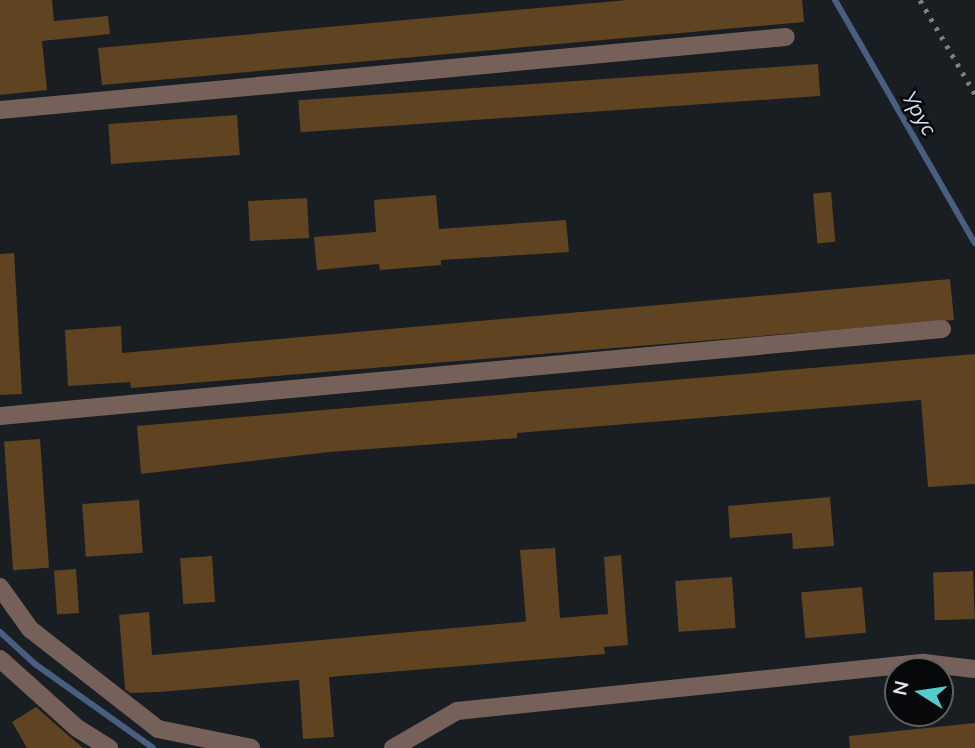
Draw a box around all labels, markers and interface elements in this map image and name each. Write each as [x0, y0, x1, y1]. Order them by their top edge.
water label: Урус [897, 86, 943, 140]
north arrow [884, 657, 954, 727]
text: N [887, 679, 914, 698]

